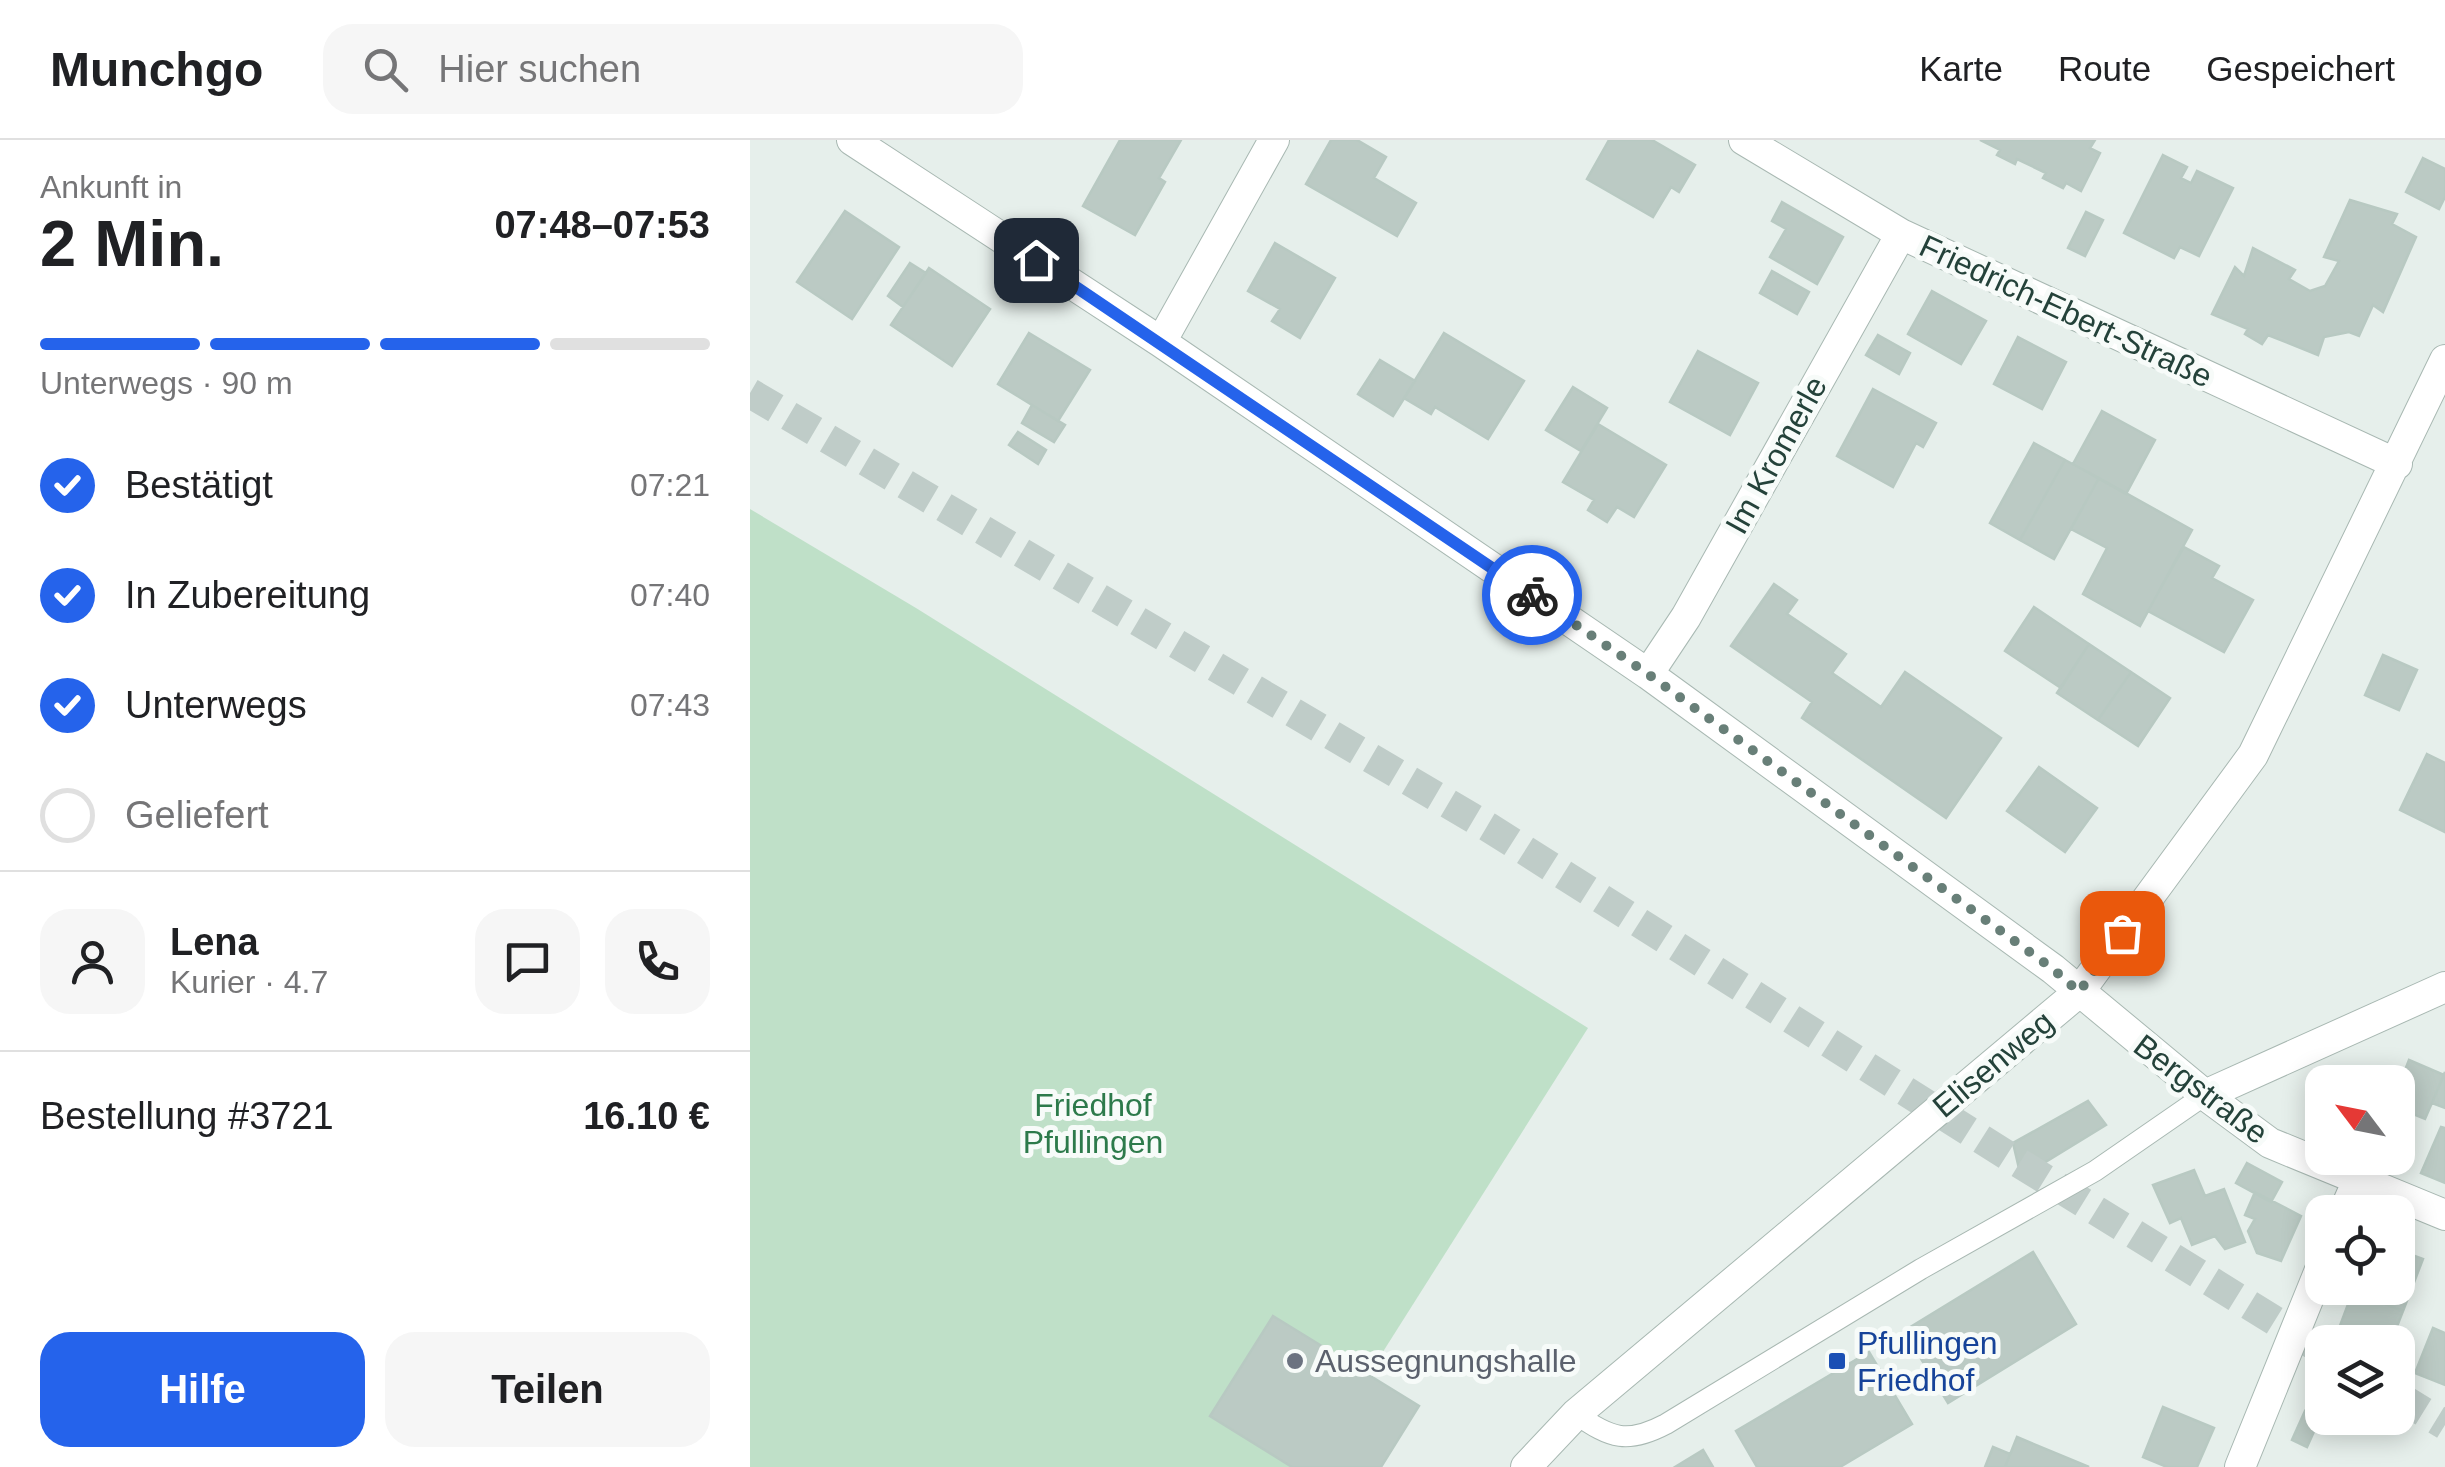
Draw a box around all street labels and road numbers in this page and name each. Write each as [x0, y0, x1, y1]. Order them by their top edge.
street label: Friedrich-Ebert-Straße [1914, 227, 2218, 395]
street label: Im Kromerle [1718, 370, 1834, 540]
street label: Elisenweg [1926, 1003, 2060, 1125]
street label: Bergstraße [2127, 1027, 2275, 1151]

